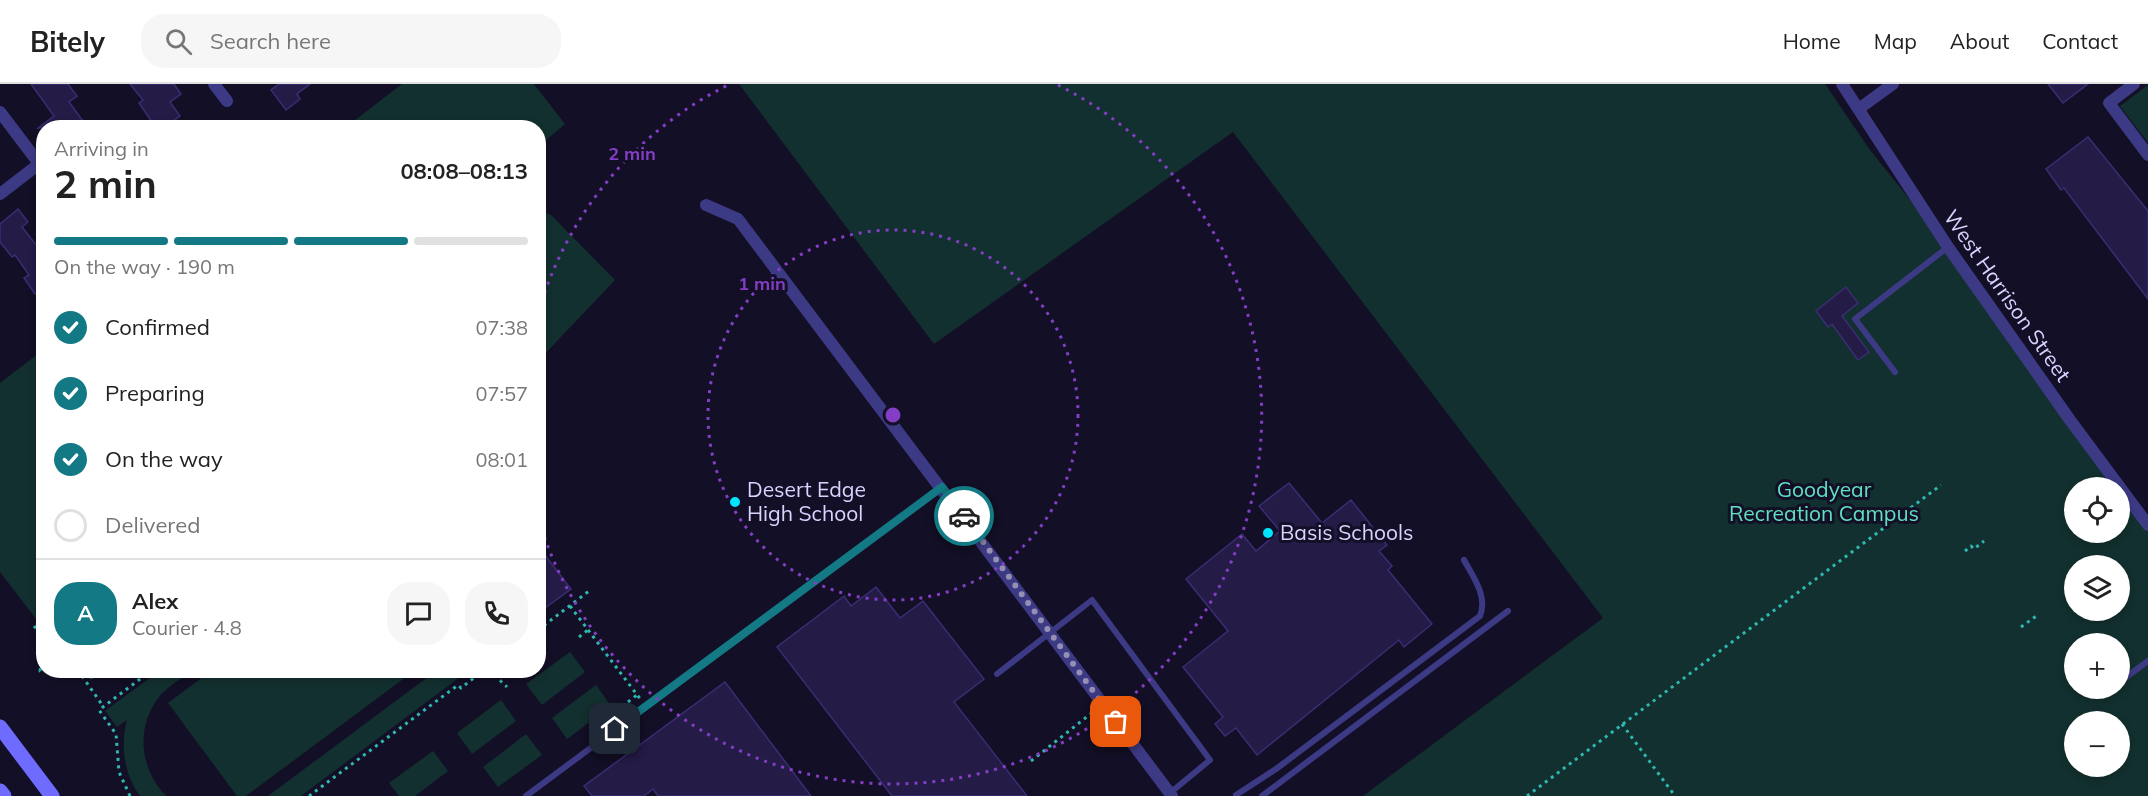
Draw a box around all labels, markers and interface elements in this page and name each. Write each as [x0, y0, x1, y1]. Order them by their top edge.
search box [141, 14, 561, 68]
text: Bitely [30, 24, 105, 59]
icon: search [162, 25, 195, 58]
text: Search here [210, 27, 331, 55]
text: Home [1783, 28, 1841, 54]
text: Map [1874, 28, 1917, 54]
text: About [1950, 28, 2009, 54]
text: Contact [2042, 28, 2118, 54]
text: Arriving in [54, 136, 149, 161]
text: 2 min [608, 142, 656, 165]
text: 08:08–08:13 [400, 157, 528, 185]
text: 2 min [54, 159, 157, 208]
street label: West Harrison Street [1939, 204, 2077, 386]
text: On the way · 190 m [54, 254, 235, 279]
text: 1 min [738, 272, 786, 295]
icon: check [54, 311, 87, 344]
text: Confirmed [105, 313, 210, 341]
text: 07:38 [475, 315, 528, 340]
icon: check [54, 377, 87, 410]
text: Preparing [105, 379, 205, 407]
text: 07:57 [475, 381, 528, 406]
centre of rings [883, 405, 903, 425]
icon: check [54, 443, 87, 476]
text: On the way [105, 445, 223, 473]
text: 08:01 [475, 447, 528, 472]
place label: Desert Edge High School [747, 476, 866, 526]
park label: Goodyear Recreation Campus [1729, 476, 1919, 526]
map controls [2064, 477, 2130, 777]
button: locate [2064, 477, 2130, 543]
courier [934, 486, 994, 546]
marker: Desert Edge High School [728, 495, 742, 509]
icon: car [948, 500, 981, 533]
text: Delivered [105, 511, 200, 539]
place label: Basis Schools [1280, 519, 1413, 545]
marker: Basis Schools [1261, 526, 1275, 540]
button: layers [2064, 555, 2130, 621]
button: chat [387, 582, 450, 645]
button: phone [465, 582, 528, 645]
text: Alex [132, 587, 178, 615]
text: A [77, 599, 94, 627]
text: Courier · 4.8 [132, 615, 242, 640]
button: + [2064, 633, 2130, 699]
pin [1090, 696, 1141, 747]
pin [589, 703, 640, 754]
icon: bag [1099, 705, 1132, 738]
button: − [2064, 711, 2130, 777]
icon: home [598, 712, 631, 745]

